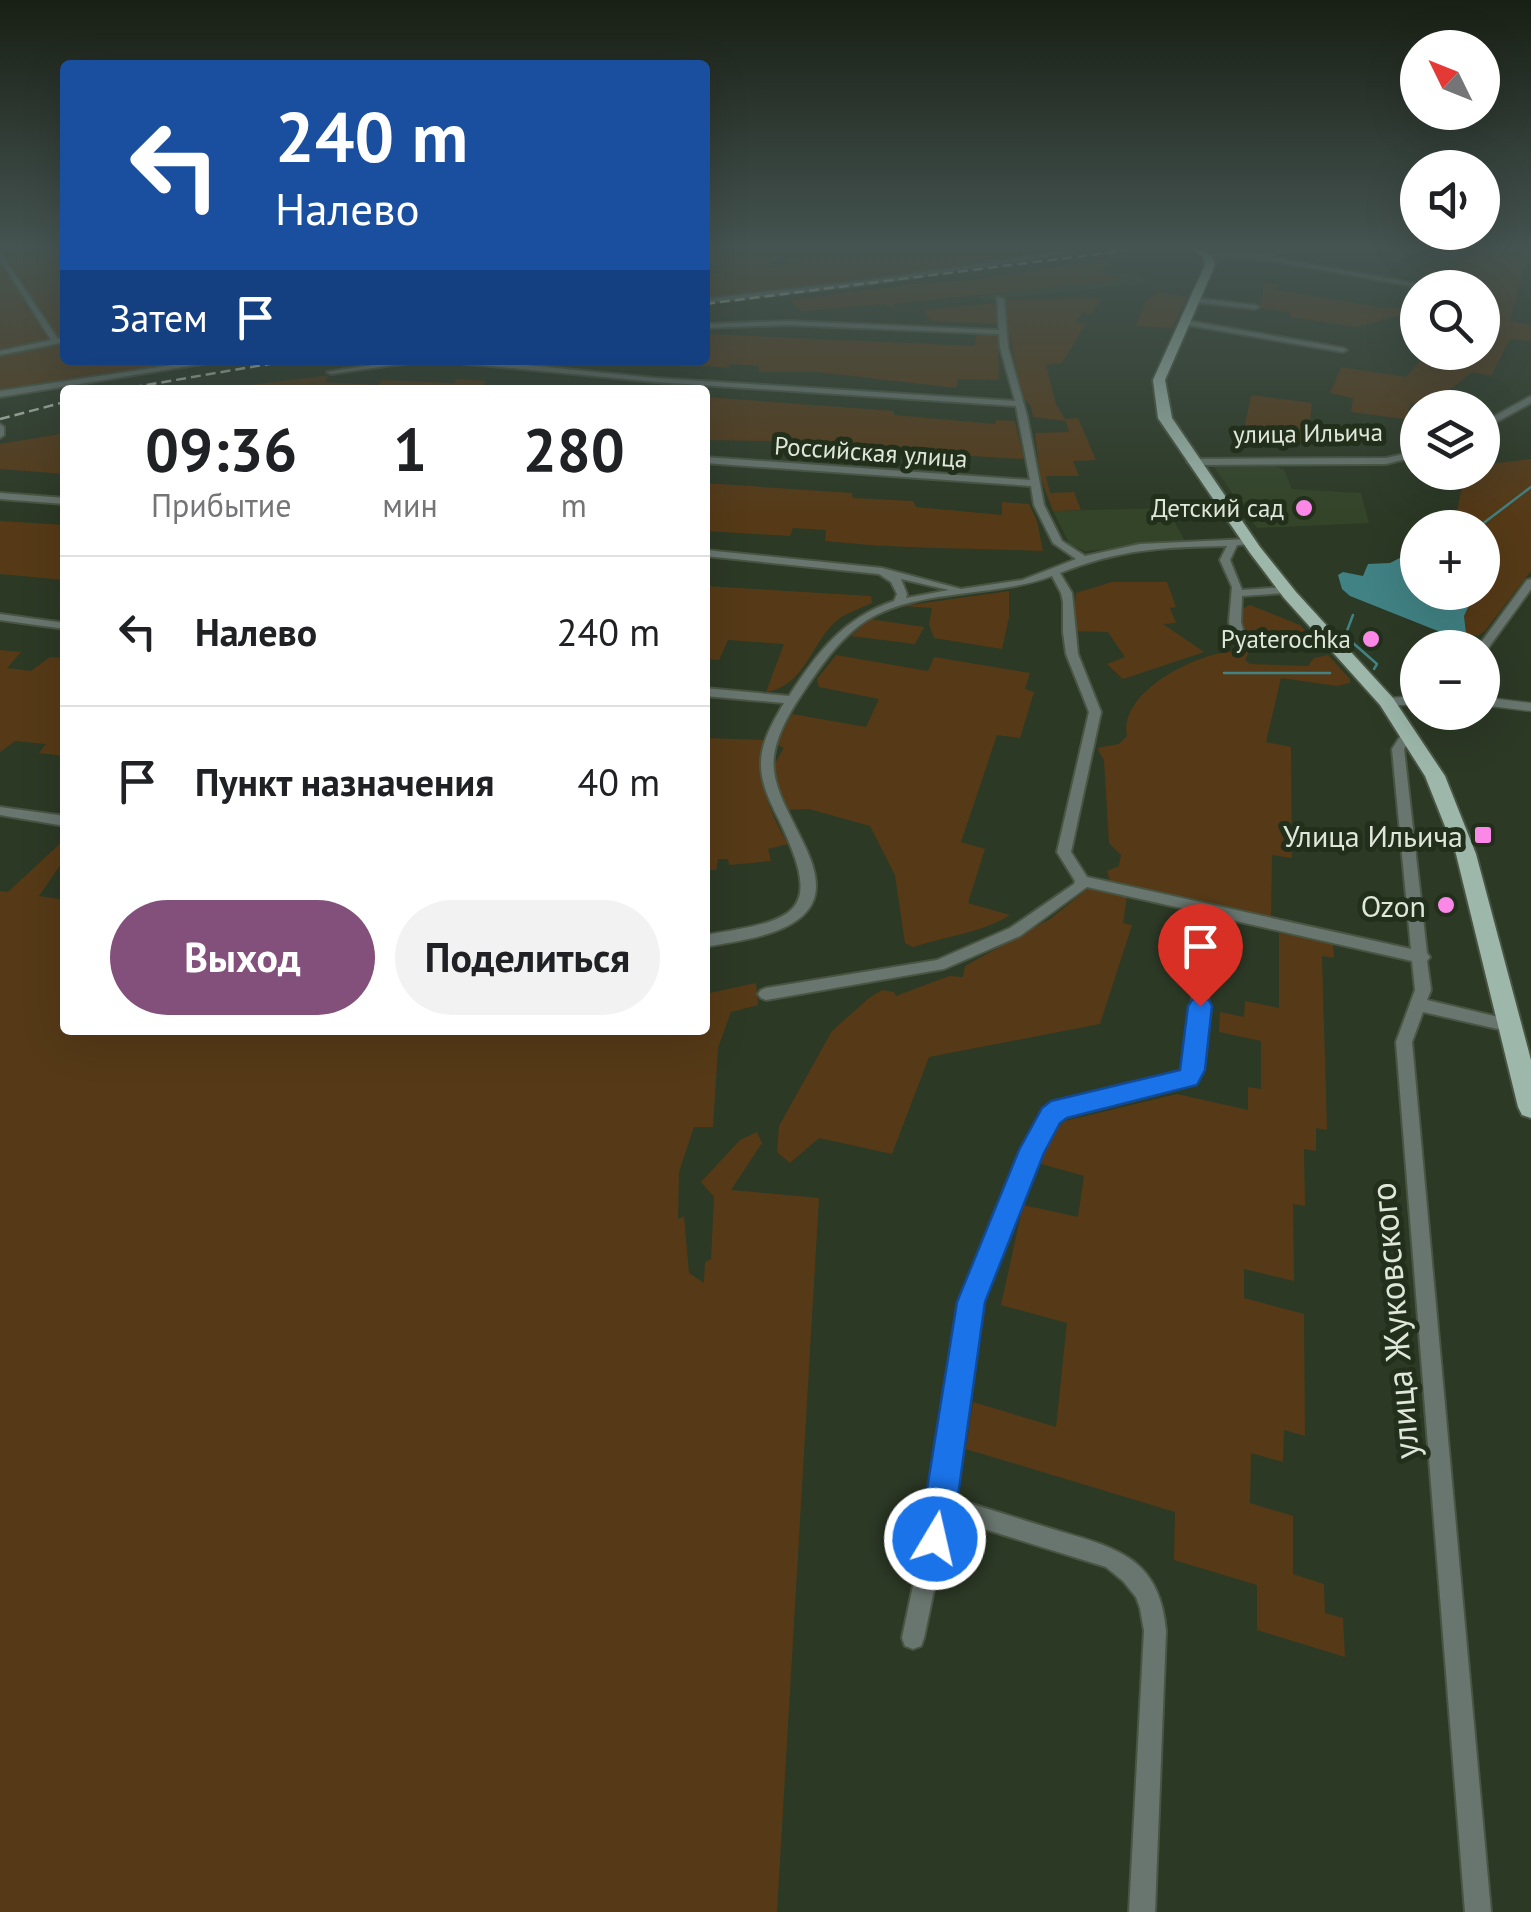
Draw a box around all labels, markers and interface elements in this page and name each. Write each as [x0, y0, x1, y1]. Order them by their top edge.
north arrow [1400, 30, 1500, 130]
map controls [1400, 30, 1500, 730]
text: 240 m [275, 91, 468, 181]
icon: left [110, 100, 240, 230]
button: sound [1400, 150, 1500, 250]
text: Налево [275, 179, 420, 237]
button: search [1400, 270, 1500, 370]
icon: arrive [228, 290, 283, 345]
text: Затем [110, 293, 208, 342]
button: layers [1400, 390, 1500, 490]
text: 09:36 [145, 410, 297, 488]
text: 1 [393, 410, 427, 488]
text: 280 [523, 410, 625, 488]
street label: улица Ильича [1233, 416, 1383, 450]
street label: Российская улица [773, 429, 969, 475]
text: Прибытие [151, 484, 291, 526]
text: мин [382, 484, 438, 526]
text: m [561, 484, 587, 526]
place label: Детский сад [1151, 492, 1284, 524]
marker: Детский сад [1293, 497, 1315, 519]
button: + [1400, 510, 1500, 610]
icon: left [110, 604, 165, 659]
text: Налево [195, 607, 317, 656]
text: 240 m [557, 607, 660, 656]
place label: Pyaterochka [1221, 623, 1351, 655]
marker: Pyaterochka [1360, 628, 1382, 650]
button: − [1400, 630, 1500, 730]
icon: arrive [110, 754, 165, 809]
text: Пункт назначения [195, 757, 494, 806]
text: 40 m [578, 757, 660, 806]
place label: Улица Ильича [1283, 816, 1463, 855]
marker: Улица Ильича [1472, 824, 1494, 846]
place label: Ozon [1361, 886, 1426, 925]
marker: Ozon [1435, 894, 1457, 916]
button: Выход [110, 900, 375, 1015]
button: Поделиться [395, 900, 660, 1015]
pin [1158, 904, 1243, 1007]
icon: arrive [1173, 919, 1228, 974]
street label: улица Жуковского [1359, 1181, 1429, 1461]
position arrow [883, 1487, 987, 1591]

